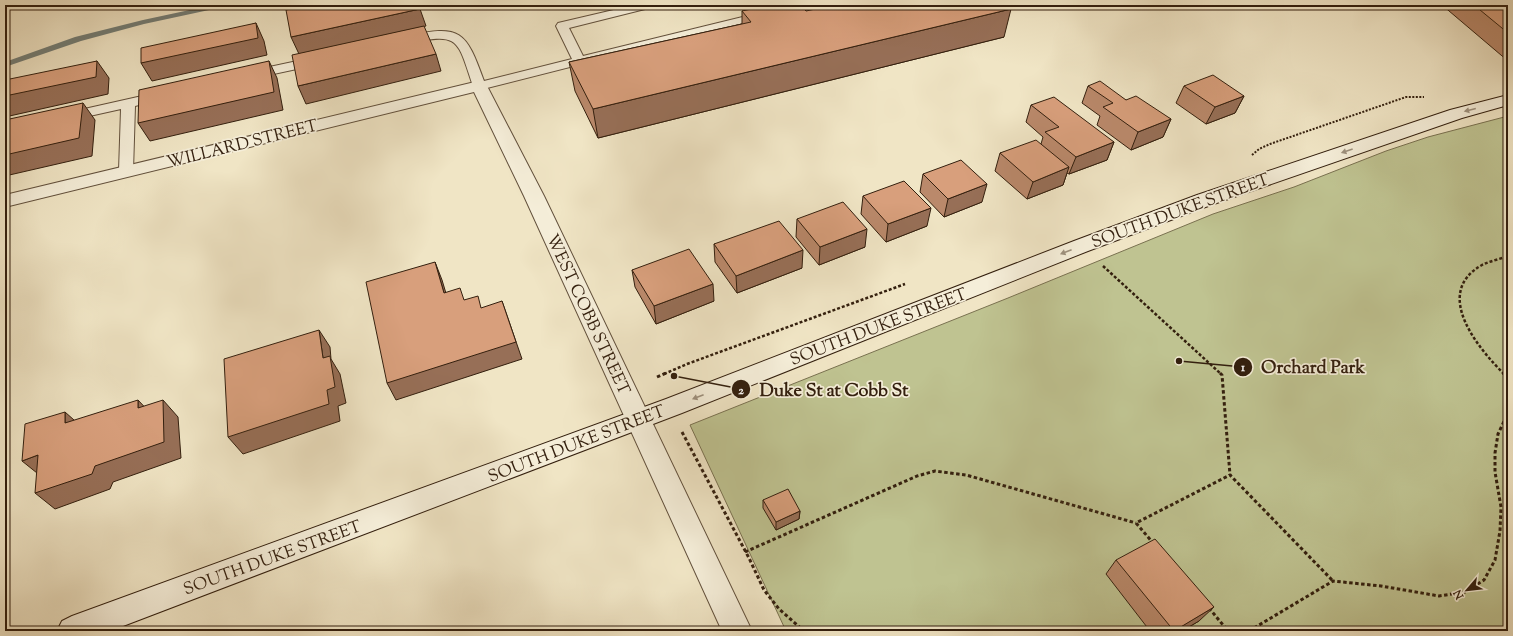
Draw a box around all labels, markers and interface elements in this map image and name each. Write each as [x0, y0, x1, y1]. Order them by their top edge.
one-way arrow [1464, 107, 1476, 113]
street label: WILLARD STREET [164, 115, 321, 175]
one-way arrow [1340, 148, 1352, 154]
street label: SOUTH DUKE STREET [1088, 168, 1273, 255]
street label: WEST COBB STREET [539, 231, 635, 399]
one-way arrow [1060, 249, 1072, 255]
street label: SOUTH DUKE STREET [787, 283, 971, 373]
callout: Orchard Park [1233, 352, 1373, 382]
text: Orchard Park [1261, 356, 1365, 382]
text: 1 [1240, 359, 1246, 377]
callout: Duke St at Cobb St [731, 374, 916, 404]
text: Duke St at Cobb St [759, 379, 909, 405]
text: 2 [738, 382, 744, 400]
one-way arrow [691, 394, 703, 400]
street label: SOUTH DUKE STREET [485, 400, 669, 490]
street label: SOUTH DUKE STREET [180, 515, 365, 602]
north arrow [1447, 570, 1487, 610]
text: N [1450, 586, 1469, 603]

